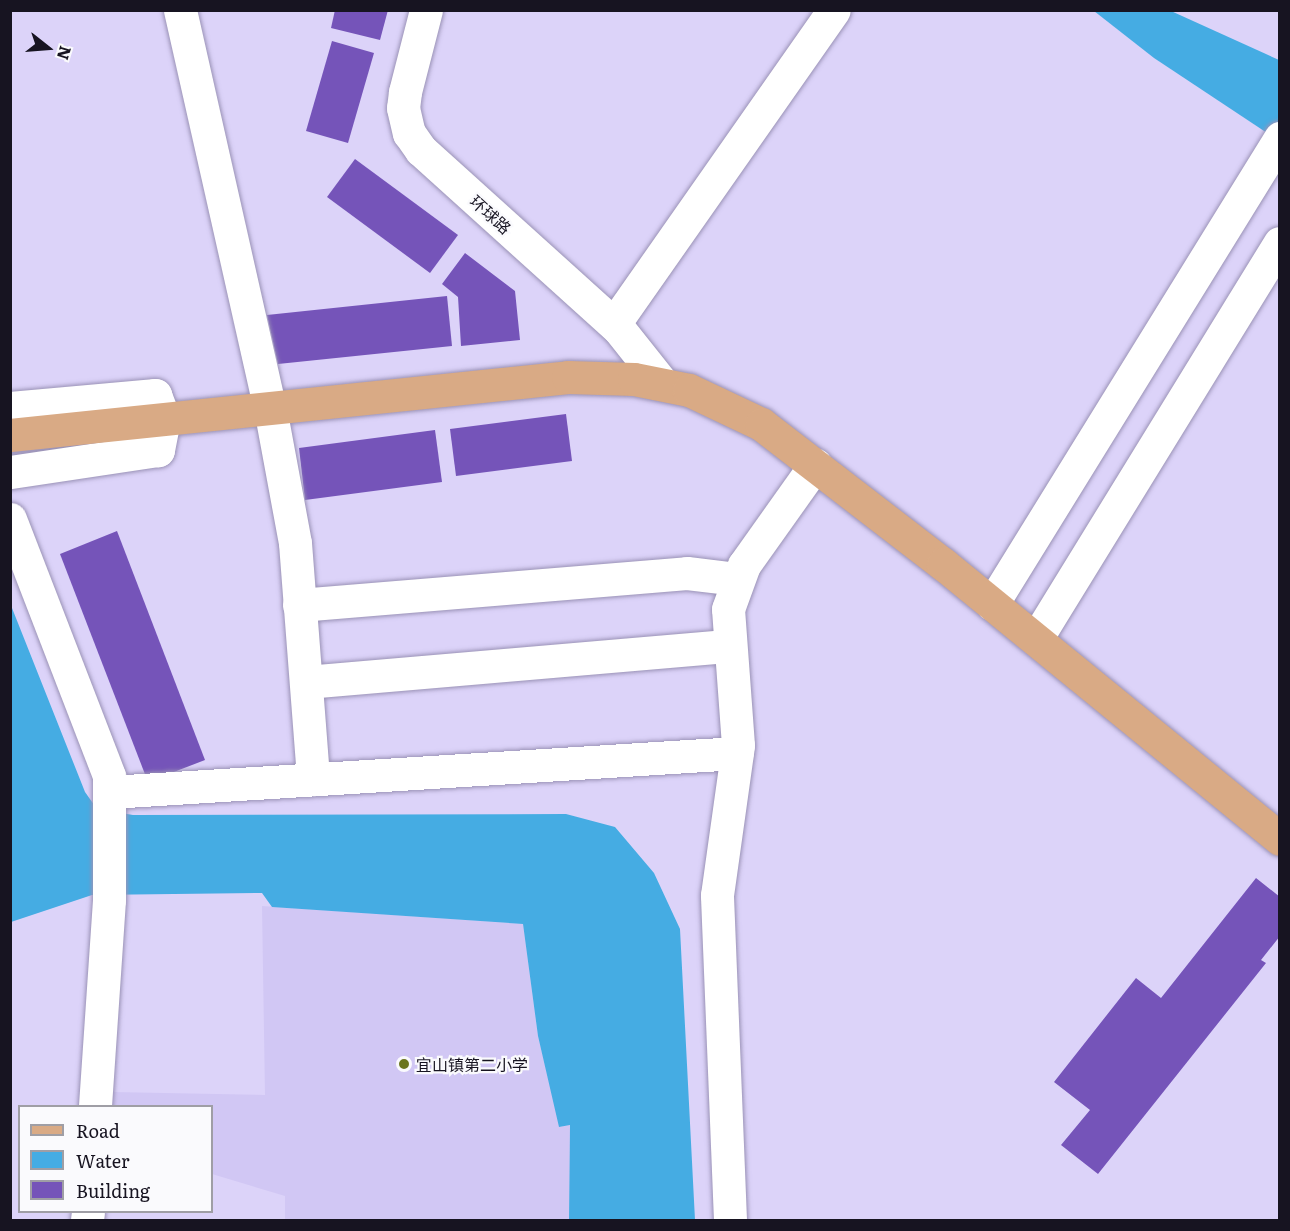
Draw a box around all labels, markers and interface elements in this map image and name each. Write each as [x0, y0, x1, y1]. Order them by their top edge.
north arrow [18, 18, 78, 78]
text: N [52, 43, 79, 63]
street label: 环球路 [467, 191, 515, 237]
place label: 宜山镇第二小学 [416, 1054, 528, 1074]
marker: 宜山镇第二小学 [397, 1057, 411, 1071]
legend [18, 1105, 213, 1213]
text: Road [76, 1117, 120, 1144]
text: Water [76, 1147, 129, 1174]
text: Building [76, 1177, 150, 1204]

